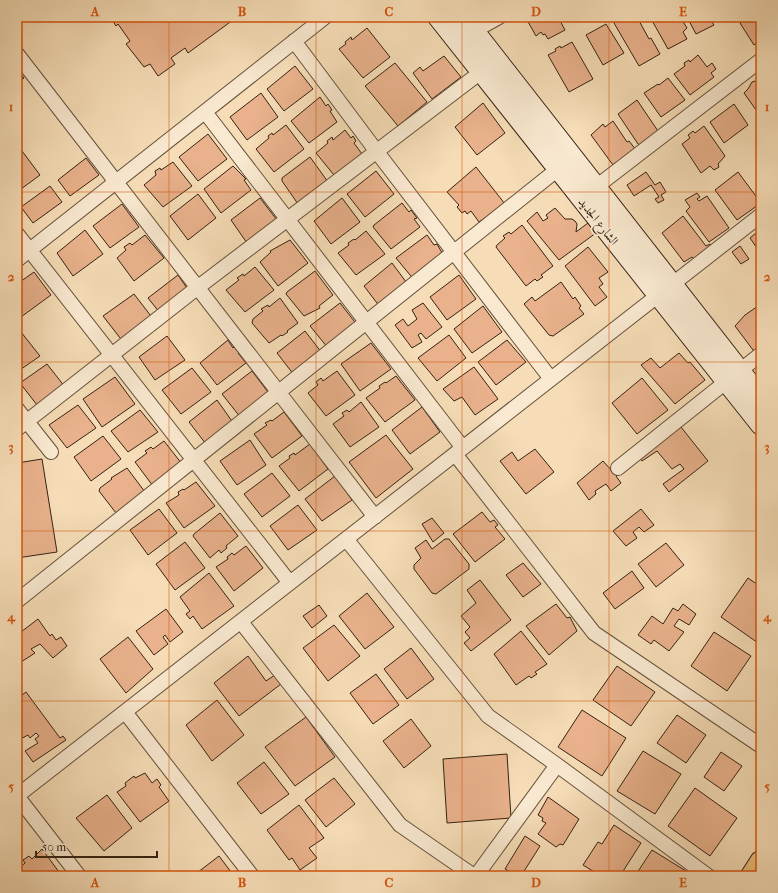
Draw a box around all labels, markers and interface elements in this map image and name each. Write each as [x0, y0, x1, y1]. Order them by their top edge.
text: A [90, 4, 100, 19]
text: B [238, 4, 247, 19]
text: C [385, 4, 394, 19]
text: D [531, 4, 541, 19]
text: E [679, 4, 687, 19]
text: 1 [9, 99, 14, 114]
text: 1 [765, 99, 770, 114]
street label: الشارع الجديد [572, 195, 622, 251]
text: 2 [8, 269, 15, 284]
text: 2 [764, 269, 771, 284]
text: 3 [8, 439, 14, 455]
text: 3 [764, 439, 770, 455]
text: 4 [6, 609, 16, 625]
text: 4 [762, 609, 772, 625]
text: 5 [8, 779, 14, 794]
text: 5 [764, 779, 770, 794]
scale bar [36, 833, 157, 859]
text: 50 m [42, 840, 66, 854]
text: A [90, 875, 100, 890]
text: B [238, 875, 247, 890]
text: C [385, 875, 394, 890]
text: D [531, 875, 541, 890]
text: E [679, 875, 687, 890]

